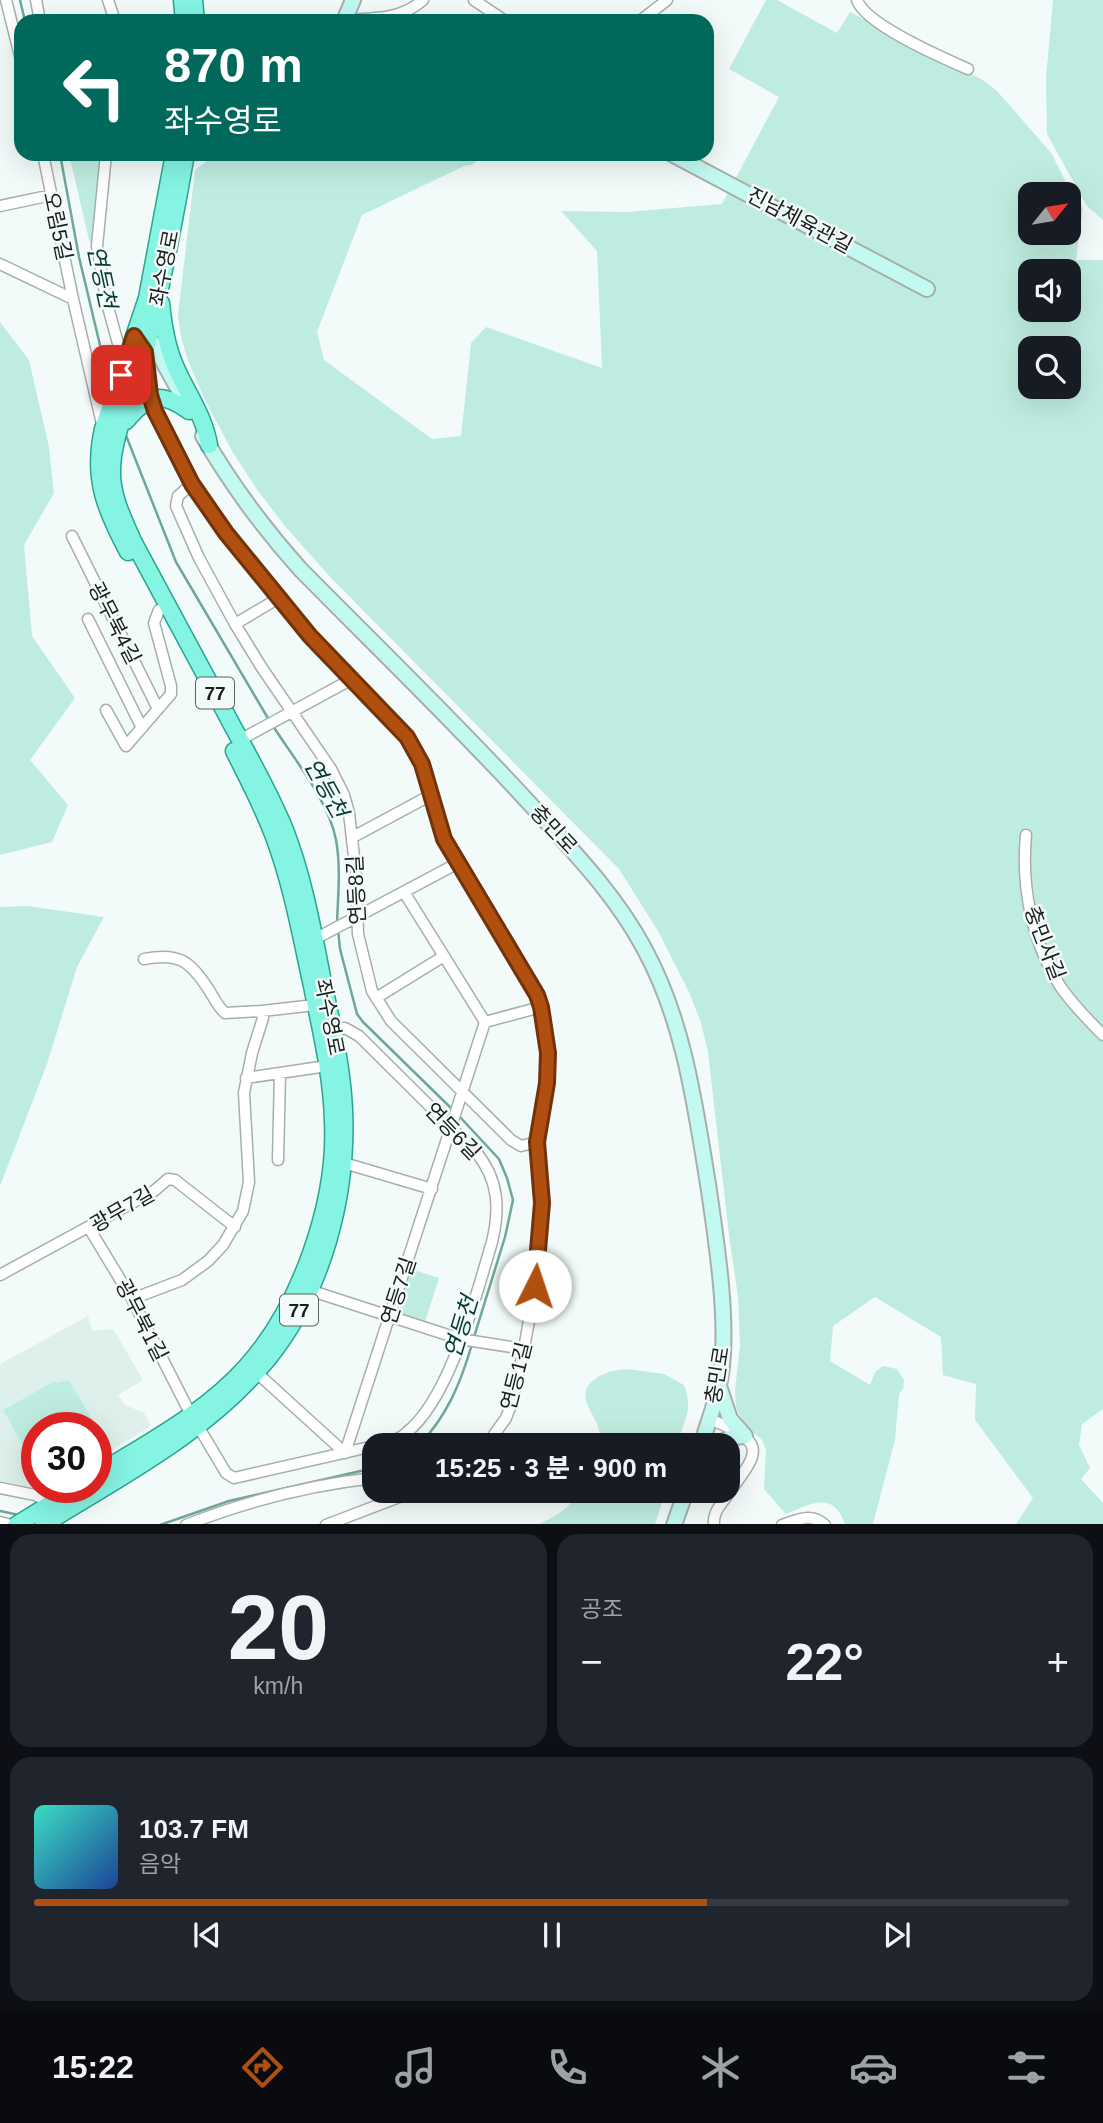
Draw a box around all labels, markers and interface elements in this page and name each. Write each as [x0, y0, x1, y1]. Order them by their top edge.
text: 870 m [164, 38, 303, 92]
icon: left [49, 42, 140, 133]
text: 좌수영로 [164, 103, 282, 139]
north arrow [1018, 182, 1082, 245]
map controls [1018, 182, 1081, 399]
street label: 진남체육관길 [743, 183, 857, 257]
street label: 오림5길 [40, 190, 76, 262]
street label: 좌수영로 [145, 228, 183, 308]
water label: 연등천 [83, 243, 122, 314]
button: sound [1018, 259, 1081, 322]
button: search [1018, 336, 1081, 399]
pin [91, 345, 151, 405]
icon: arrive [102, 356, 140, 394]
street label: 광무북4길 [85, 578, 145, 668]
road number: 77 [196, 678, 234, 708]
water label: 연등천 [299, 754, 354, 825]
street label: 충민로 [526, 800, 582, 858]
street label: 연등8길 [343, 855, 369, 925]
street label: 충민사길 [1020, 903, 1070, 983]
street label: 좌수영로 [311, 977, 349, 1057]
street label: 연등6길 [421, 1098, 485, 1164]
street label: 광무7길 [86, 1182, 158, 1236]
position arrow [498, 1249, 572, 1323]
street label: 연등7길 [376, 1254, 420, 1328]
street label: 광무북1길 [112, 1275, 172, 1365]
water label: 연등천 [439, 1290, 484, 1361]
road number: 77 [280, 1294, 318, 1326]
street label: 연등1길 [496, 1339, 536, 1413]
street label: 충민로 [701, 1345, 733, 1405]
speed limit sign: 30 [21, 1412, 112, 1503]
text: 15:25 · 3 분 · 900 m [435, 1453, 667, 1483]
text: 20 [228, 1577, 329, 1678]
text: 공조 [581, 1596, 623, 1622]
text: 22° [785, 1633, 864, 1691]
text: − [581, 1641, 603, 1683]
text: + [1047, 1641, 1069, 1683]
text: km/h [253, 1673, 303, 1699]
text: 103.7 FM [139, 1814, 249, 1844]
text: 음악 [139, 1851, 181, 1877]
icon: previous [188, 1916, 226, 1954]
icon: pause [533, 1916, 571, 1954]
icon: next [878, 1916, 916, 1954]
icon: directions [238, 2043, 287, 2092]
icon: music [391, 2043, 440, 2092]
icon: phone [543, 2043, 592, 2092]
icon: climate [696, 2043, 745, 2092]
icon: car [849, 2043, 898, 2092]
icon: filters [1002, 2043, 1051, 2092]
text: 15:22 [52, 2049, 134, 2085]

